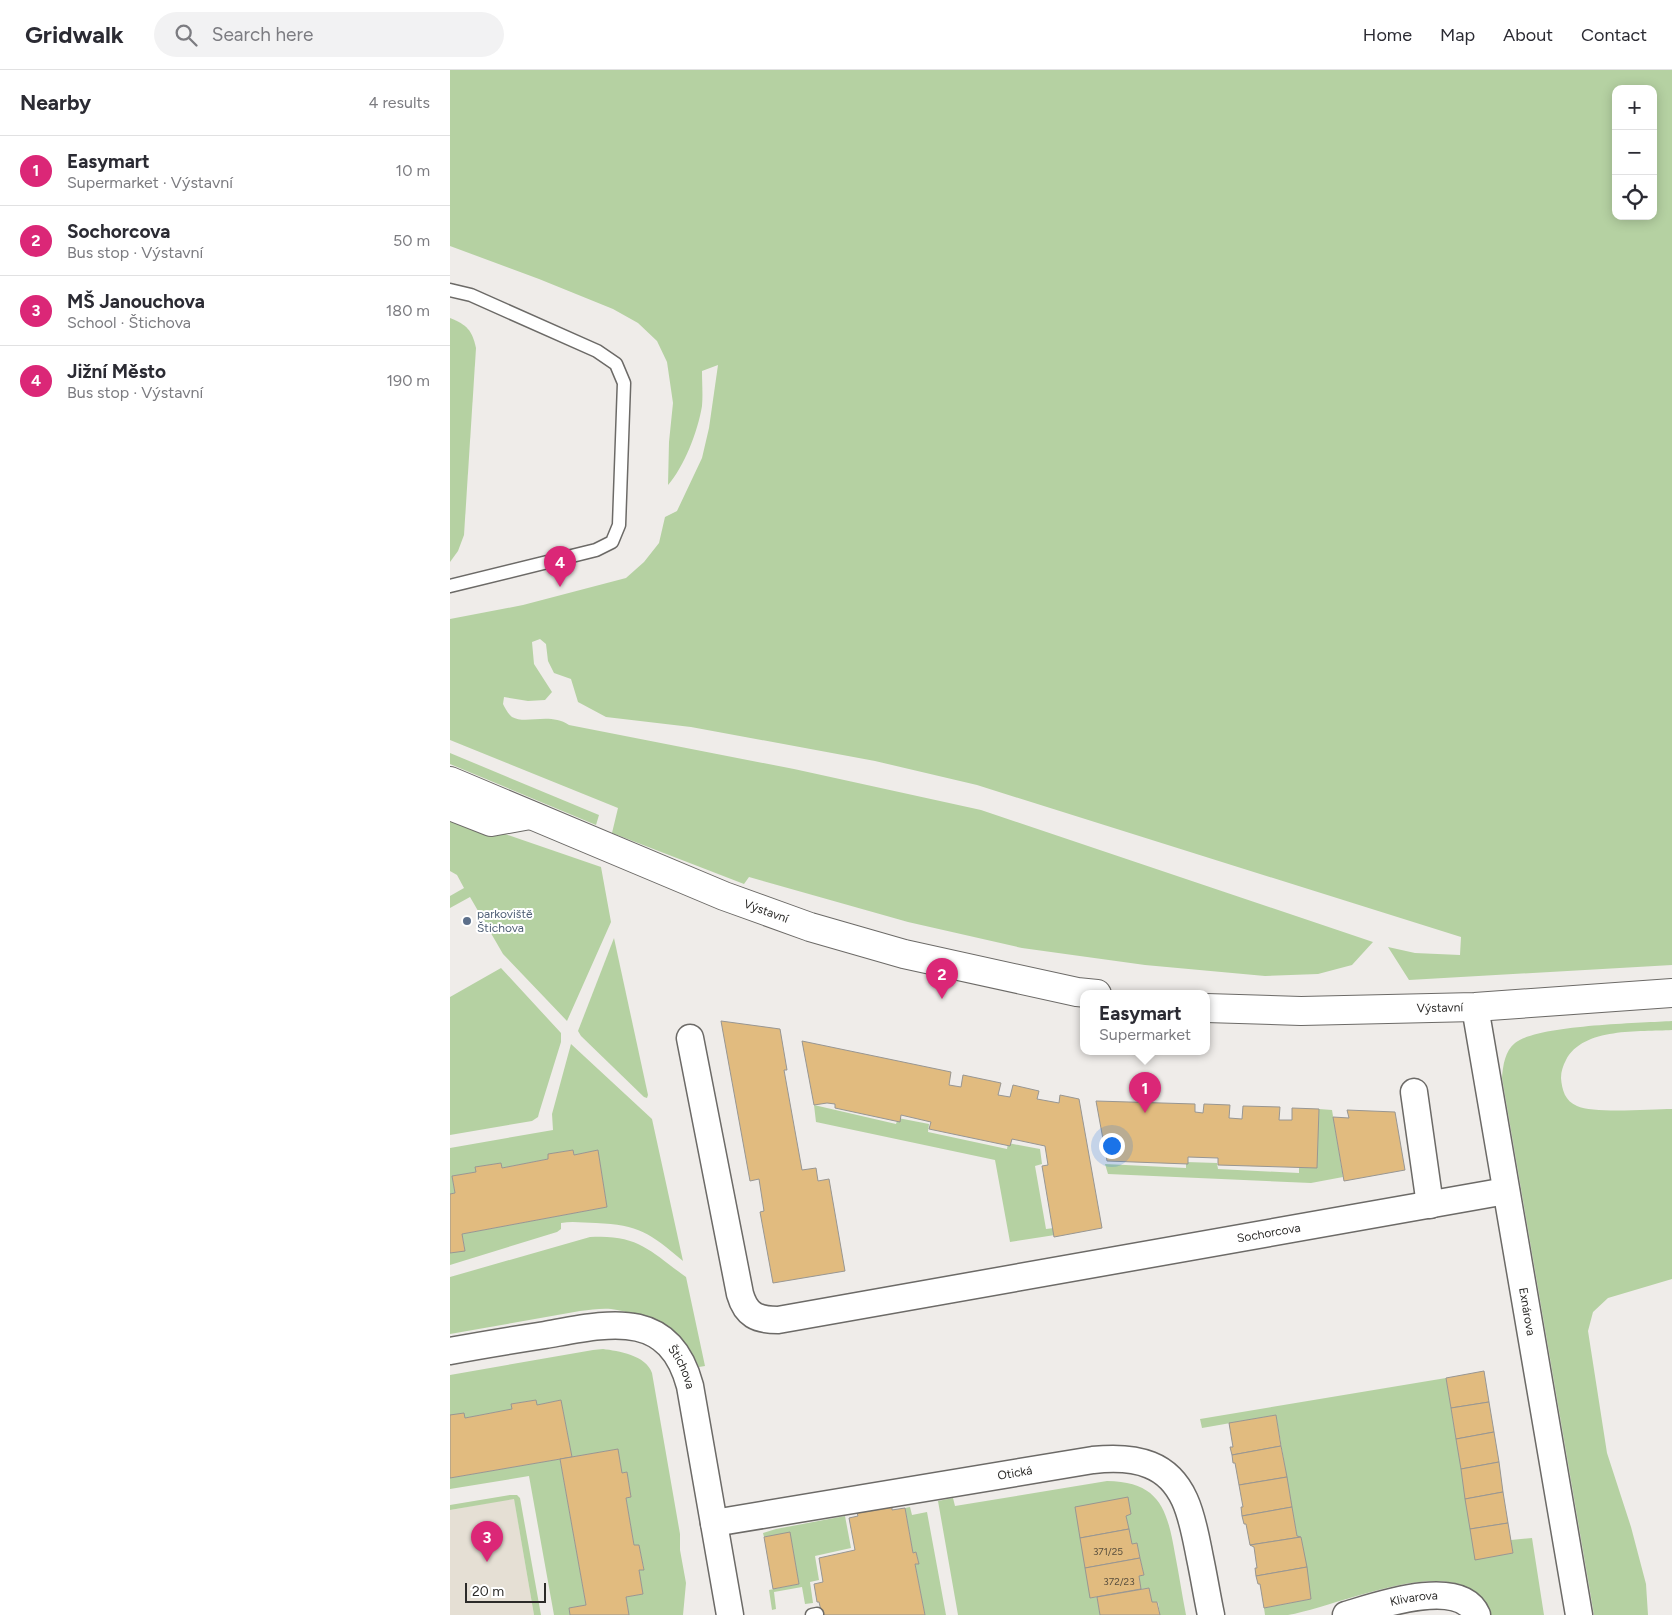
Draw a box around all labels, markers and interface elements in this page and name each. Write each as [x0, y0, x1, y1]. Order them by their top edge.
search box [154, 12, 504, 57]
text: Gridwalk [25, 20, 124, 49]
icon: search [172, 21, 200, 49]
text: Search here [212, 23, 313, 46]
text: Home [1363, 24, 1412, 46]
text: Map [1440, 24, 1475, 46]
text: About [1503, 24, 1553, 46]
text: Contact [1581, 24, 1647, 46]
map controls [1612, 85, 1657, 220]
button: + [1612, 85, 1657, 130]
text: Nearby [20, 90, 91, 115]
text: 4 results [369, 93, 430, 112]
button: − [1612, 130, 1657, 175]
text: Easymart [67, 150, 150, 173]
text: 1 [33, 161, 39, 180]
text: 10 m [396, 161, 430, 180]
text: Supermarket · Výstavní [67, 173, 233, 192]
button: locate [1612, 175, 1657, 220]
text: Sochorcova [67, 220, 170, 243]
text: 2 [31, 231, 41, 250]
text: 50 m [393, 231, 430, 250]
text: Bus stop · Výstavní [67, 243, 203, 262]
text: MŠ Janouchova [67, 290, 205, 313]
text: 3 [32, 301, 40, 320]
text: 180 m [386, 301, 430, 320]
text: School · Štichova [67, 313, 191, 332]
text: Jižní Město [67, 360, 166, 383]
text: 4 [31, 371, 41, 390]
text: 190 m [387, 371, 430, 390]
text: Bus stop · Výstavní [67, 383, 203, 402]
pin: 4 [544, 546, 576, 587]
street label: Výstavní [742, 897, 792, 926]
place label: parkoviště Štichova [477, 907, 533, 935]
marker: parkoviště Štichova [461, 915, 473, 927]
pin: 2 [926, 958, 958, 999]
popup [1080, 990, 1210, 1055]
street label: Výstavní [1416, 1000, 1465, 1015]
text: Easymart [1099, 1002, 1182, 1025]
text: Supermarket [1099, 1025, 1191, 1044]
pin: 1 [1129, 1072, 1161, 1113]
your location [1099, 1133, 1125, 1159]
street label: Sochorcova [1236, 1221, 1302, 1246]
street label: Exnárova [1516, 1286, 1538, 1337]
street label: Štichova [665, 1342, 697, 1390]
street label: Otická [996, 1463, 1033, 1483]
pin: 3 [471, 1521, 503, 1562]
house number: 371/25 [1093, 1545, 1123, 1558]
house number: 372/23 [1103, 1575, 1135, 1588]
scale bar [465, 1580, 546, 1603]
text: 20 m [472, 1583, 504, 1600]
street label: Klivarova [1388, 1588, 1438, 1609]

